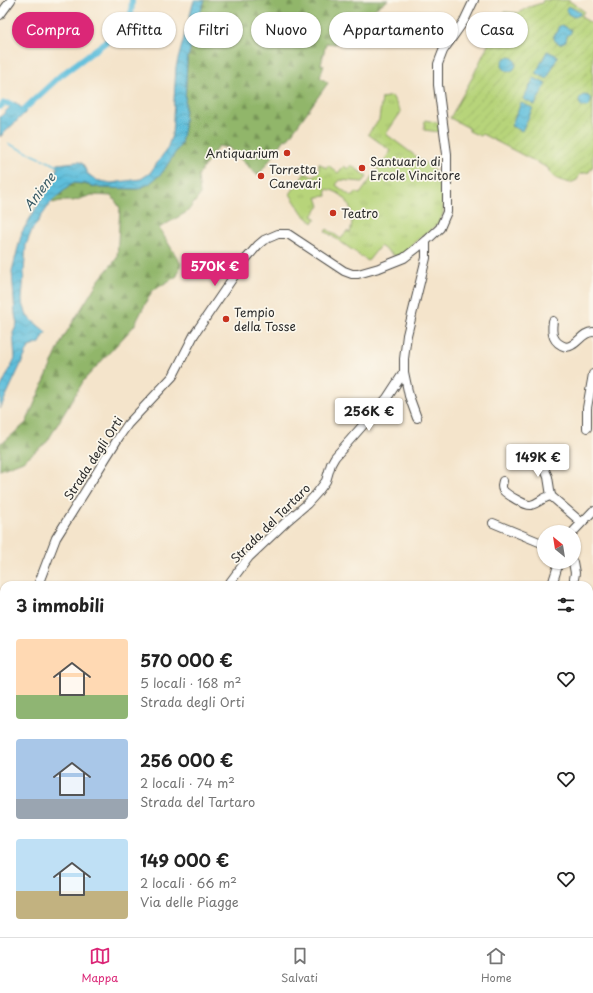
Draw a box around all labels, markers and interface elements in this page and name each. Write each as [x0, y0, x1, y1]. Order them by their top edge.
chip: Compra [12, 12, 94, 48]
chip: Affitta [102, 12, 176, 48]
chip: Filtri [184, 12, 243, 48]
chip: Nuovo [251, 12, 321, 48]
chip: Appartamento [329, 12, 458, 48]
chip: Casa [466, 12, 528, 48]
place label: Antiquarium [206, 144, 279, 162]
marker: Antiquarium [282, 148, 292, 158]
place label: Santuario di Ercole Vincitore [370, 152, 460, 184]
place label: Torretta Canevari [269, 160, 321, 192]
marker: Santuario di Ercole Vincitore [357, 163, 367, 173]
water label: Aniene [19, 167, 60, 214]
marker: Torretta Canevari [256, 171, 266, 181]
place label: Teatro [341, 204, 379, 222]
marker: Teatro [328, 208, 338, 218]
pin: 570K € [182, 253, 248, 287]
text: 570K € [191, 256, 239, 275]
place label: Tempio della Tosse [234, 303, 296, 335]
marker: Tempio della Tosse [221, 314, 231, 324]
pin: 256K € [336, 398, 402, 432]
text: 256K € [344, 401, 394, 420]
street label: Strada degli Orti [59, 413, 127, 503]
pin: 149K € [505, 444, 571, 478]
text: 149K € [515, 447, 561, 466]
street label: Strada del Tartaro [226, 479, 314, 567]
north arrow [537, 525, 581, 569]
map controls [537, 525, 581, 569]
text: 3 immobili [16, 592, 104, 618]
icon: filters [555, 594, 577, 616]
text: 570 000 € [140, 647, 233, 673]
icon: home [48, 655, 96, 703]
icon: heart [555, 668, 577, 690]
text: 5 locali · 168 m² [140, 673, 241, 692]
text: Strada degli Orti [140, 692, 245, 711]
text: 256 000 € [140, 747, 233, 773]
icon: home [48, 755, 96, 803]
icon: heart [555, 768, 577, 790]
text: 2 locali · 74 m² [140, 773, 235, 792]
text: Strada del Tartaro [140, 792, 255, 811]
text: 149 000 € [140, 847, 229, 873]
icon: home [48, 855, 96, 903]
icon: heart [555, 868, 577, 890]
text: 2 locali · 66 m² [140, 873, 237, 892]
text: Via delle Piagge [140, 892, 239, 911]
tab: Mappa [81, 945, 118, 986]
tab: Salvati [281, 945, 318, 986]
tab: Home [481, 945, 512, 986]

